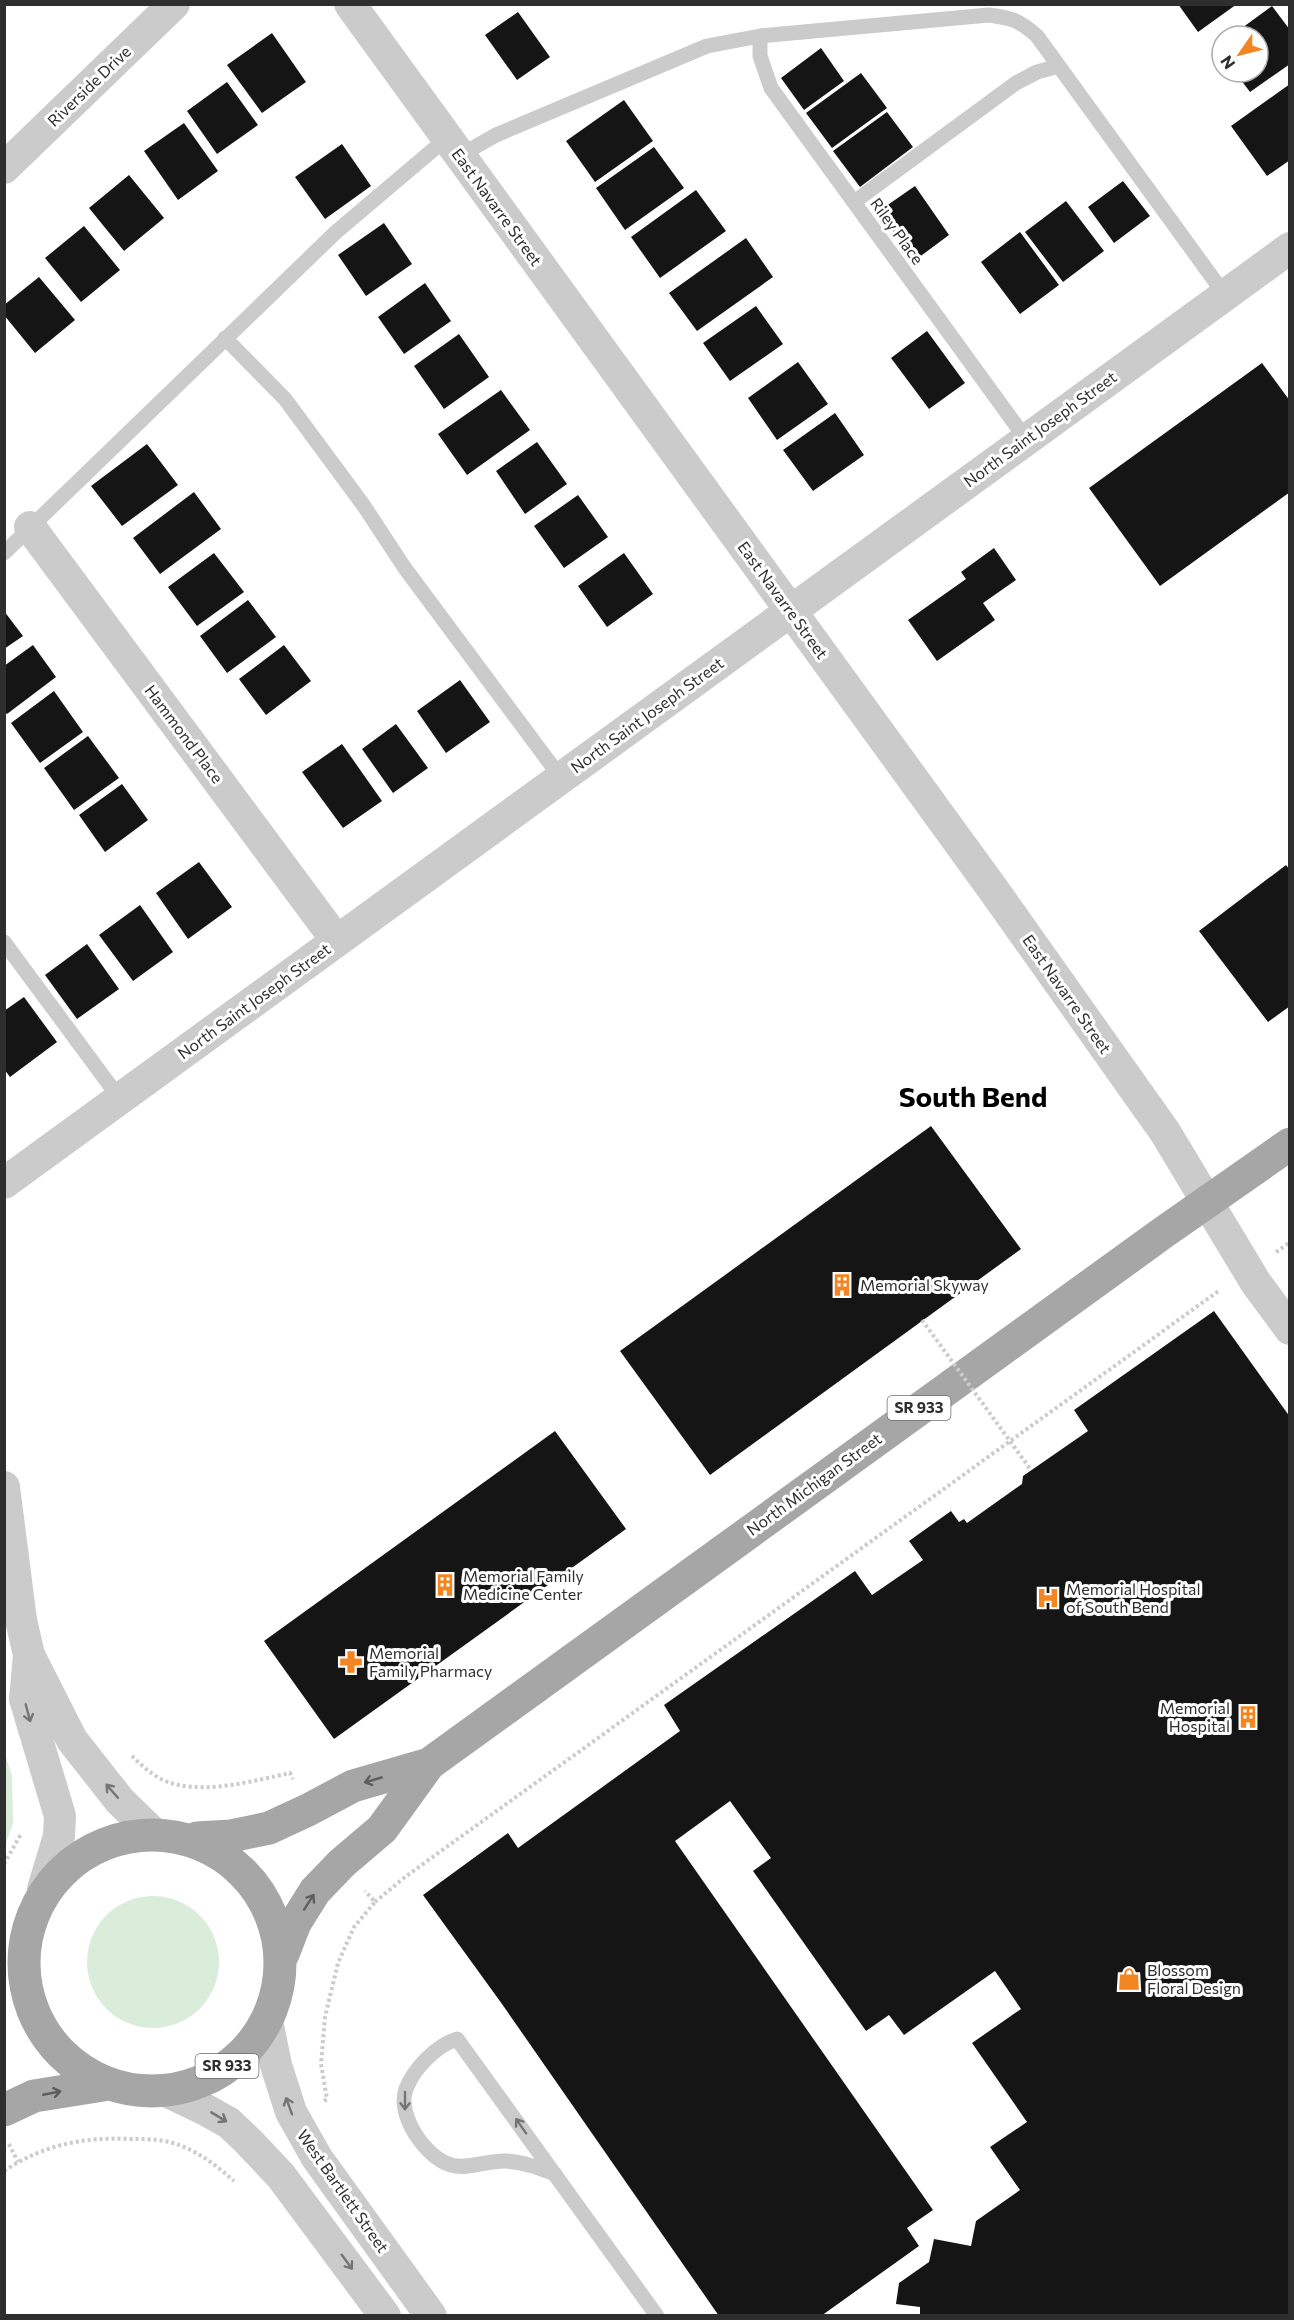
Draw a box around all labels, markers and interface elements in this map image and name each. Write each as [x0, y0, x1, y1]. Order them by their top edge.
north arrow [1210, 24, 1270, 84]
street label: Riverside Drive [43, 41, 134, 130]
text: N [1216, 53, 1239, 73]
street label: East Navarre Street [448, 144, 547, 270]
street label: Riley Place [867, 194, 928, 268]
street label: North Saint Joseph Street [960, 367, 1120, 490]
street label: East Navarre Street [734, 537, 833, 663]
street label: North Saint Joseph Street [567, 653, 727, 776]
street label: Hammond Place [141, 681, 228, 787]
street label: East Navarre Street [1019, 931, 1116, 1057]
street label: North Saint Joseph Street [174, 939, 334, 1062]
district label: South Bend [899, 1079, 1047, 1113]
building icon: Memorial Skyway [829, 1272, 855, 1298]
place label: Memorial Skyway [860, 1275, 989, 1294]
road number: SR 933 [888, 1396, 950, 1420]
street label: North Michigan Street [743, 1428, 885, 1539]
place label: Memorial Family Medicine Center [463, 1566, 584, 1603]
building icon: Memorial Family Medicine Center [432, 1572, 458, 1598]
place label: Memorial Hospital of South Bend [1066, 1579, 1200, 1616]
hospital icon: Memorial Hospital of South Bend [1035, 1585, 1061, 1611]
place label: Memorial Family Pharmacy [369, 1643, 492, 1680]
pharmacy icon: Memorial Family Pharmacy [338, 1649, 364, 1675]
place label: Memorial Hospital [1160, 1698, 1230, 1735]
one-way arrow [23, 1703, 35, 1722]
building icon: Memorial Hospital [1235, 1704, 1261, 1730]
one-way arrow [364, 1775, 383, 1786]
one-way arrow [105, 1784, 119, 1799]
one-way arrow [302, 1893, 315, 1910]
place label: Blossom Floral Design [1147, 1960, 1241, 1997]
shop icon: Blossom Floral Design [1116, 1966, 1142, 1992]
road number: SR 933 [196, 2054, 258, 2078]
one-way arrow [42, 2087, 62, 2098]
one-way arrow [399, 2091, 411, 2111]
one-way arrow [283, 2098, 294, 2116]
one-way arrow [210, 2111, 227, 2123]
one-way arrow [515, 2119, 527, 2135]
street label: West Bartlett Street [294, 2125, 393, 2256]
one-way arrow [341, 2254, 353, 2270]

